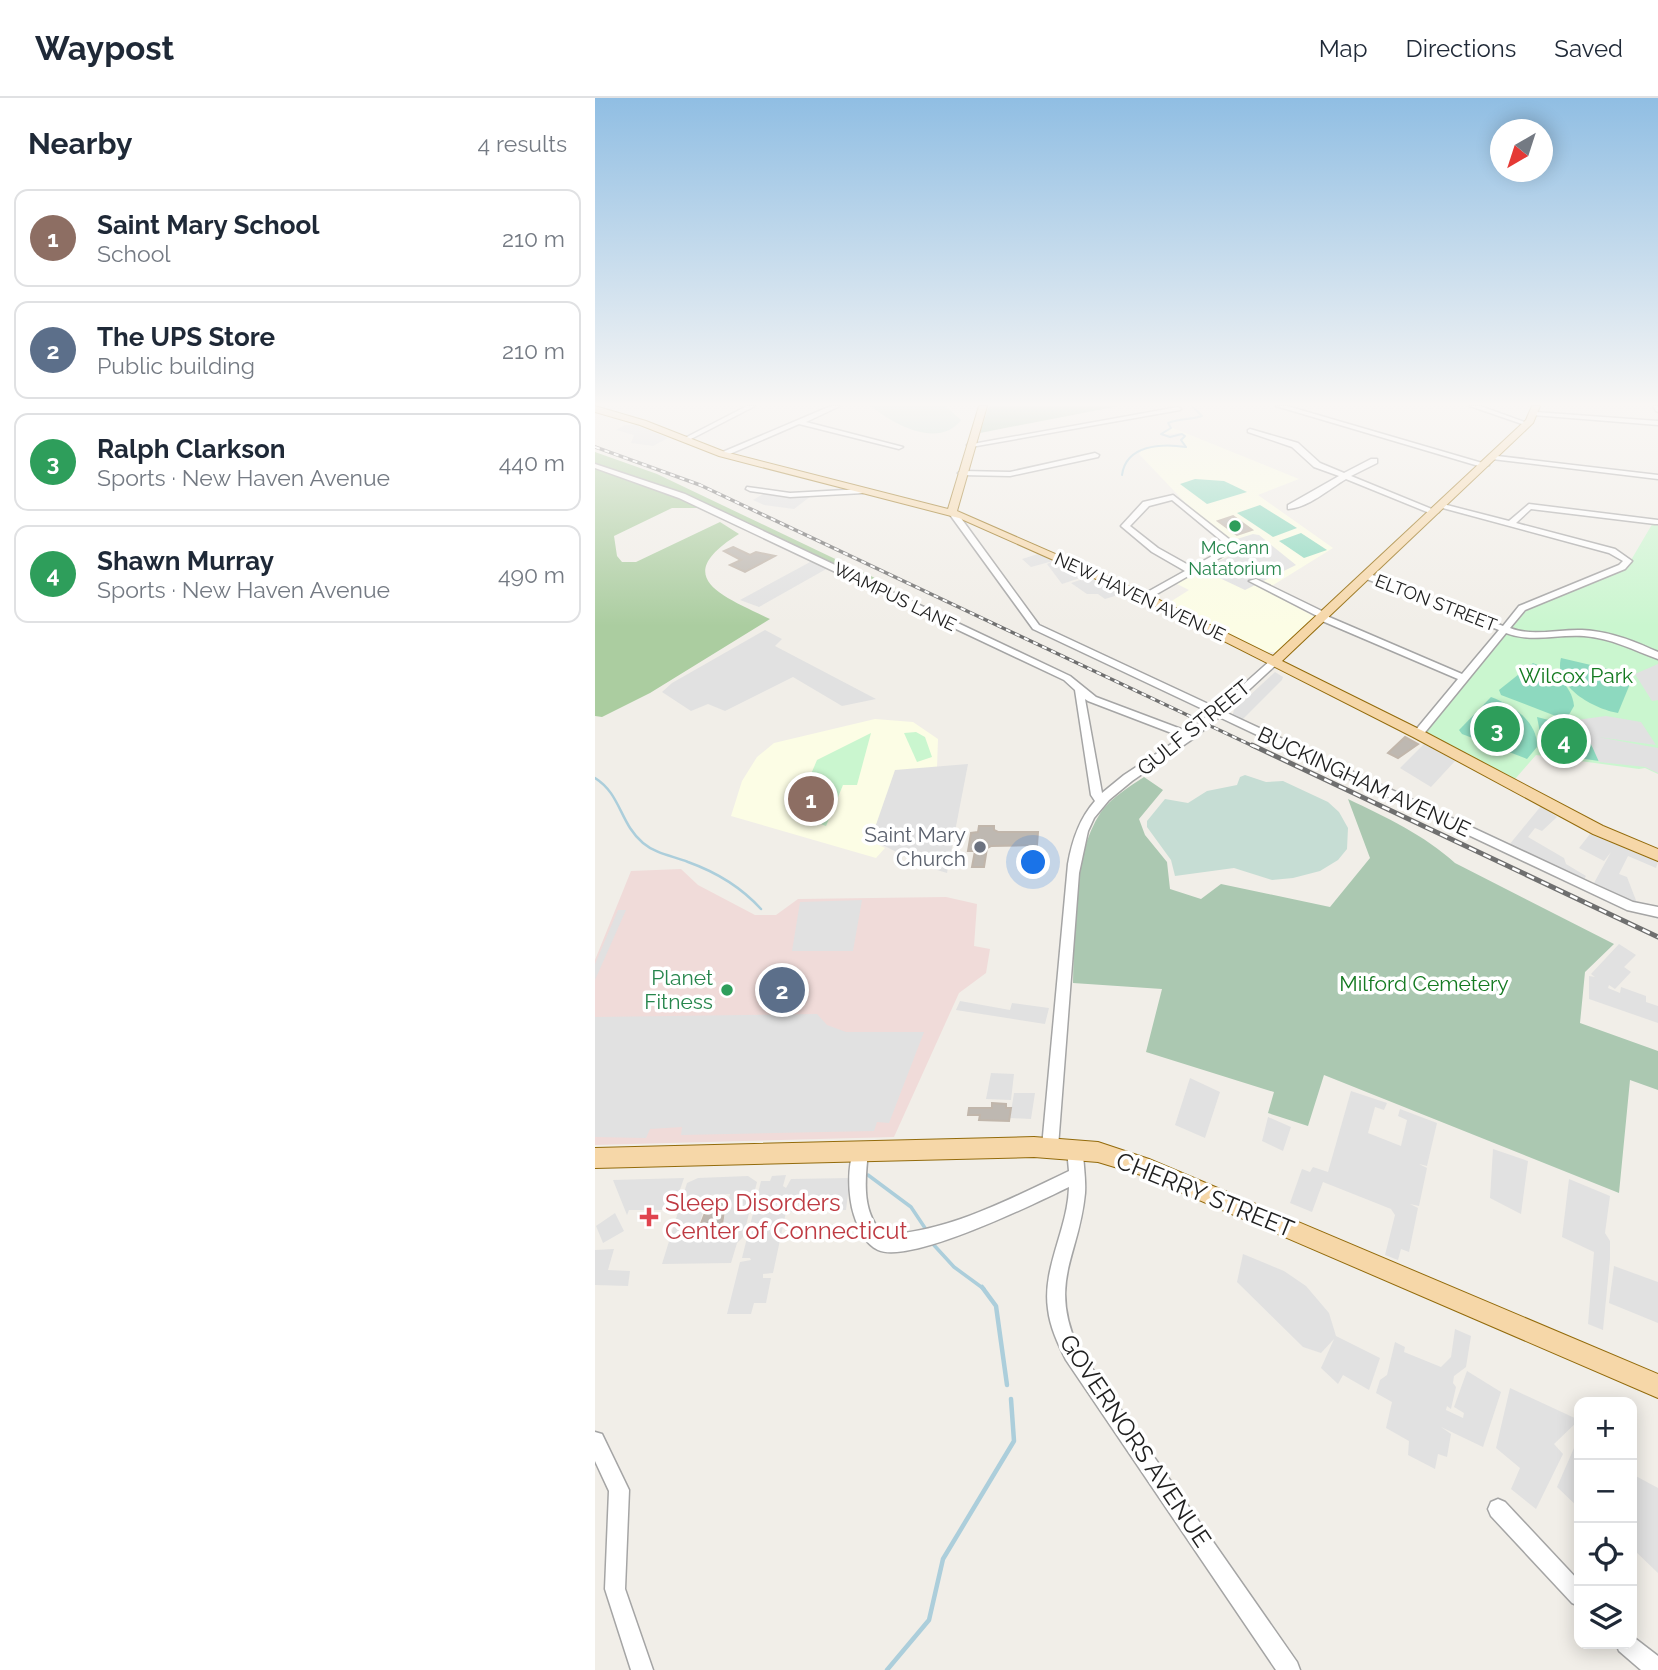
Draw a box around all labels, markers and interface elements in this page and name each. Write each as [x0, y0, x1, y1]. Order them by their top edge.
text: Waypost [35, 29, 174, 68]
text: Map [1319, 34, 1368, 63]
text: Directions [1406, 34, 1516, 63]
text: Saved [1554, 34, 1623, 63]
north arrow [1490, 119, 1553, 182]
text: Nearby [28, 126, 132, 161]
text: 4 results [478, 130, 567, 157]
text: Saint Mary School [97, 210, 320, 240]
text: 1 [47, 225, 59, 252]
text: 210 m [502, 225, 565, 252]
text: School [97, 240, 171, 267]
text: The UPS Store [97, 322, 275, 352]
text: 2 [47, 337, 59, 364]
text: 210 m [502, 337, 565, 364]
text: Public building [97, 352, 255, 379]
text: Ralph Clarkson [97, 434, 285, 464]
text: 3 [47, 449, 59, 476]
text: 440 m [499, 449, 565, 476]
text: Sports · New Haven Avenue [97, 464, 390, 491]
marker: McCann Natatorium [1227, 518, 1243, 534]
place label: McCann Natatorium [1188, 537, 1282, 579]
text: Shawn Murray [97, 546, 274, 576]
street label: NEW HAVEN AVENUE [1052, 548, 1229, 645]
street label: WAMPUS LANE [831, 558, 960, 635]
text: 4 [46, 561, 60, 588]
text: 490 m [498, 561, 565, 588]
street label: ELTON STREET [1372, 570, 1500, 635]
text: Sports · New Haven Avenue [97, 576, 390, 603]
park label: Wilcox Park [1519, 663, 1633, 688]
street label: GULF STREET [1132, 674, 1255, 781]
pin: 3 [1474, 703, 1520, 755]
pin: 4 [1541, 715, 1587, 767]
street label: BUCKINGHAM AVENUE [1254, 721, 1475, 842]
pin: 1 [788, 773, 834, 825]
place label: Saint Mary Church [864, 822, 966, 871]
marker: Saint Mary Church [972, 839, 988, 855]
your location [1016, 845, 1050, 879]
pin: 2 [759, 964, 805, 1016]
place label: Planet Fitness [644, 965, 713, 1014]
park label: Milford Cemetery [1339, 971, 1509, 996]
marker: Planet Fitness [719, 982, 735, 998]
street label: CHERRY STREET [1112, 1146, 1299, 1244]
place label: Sleep Disorders Center of Connecticut [665, 1188, 908, 1245]
marker: Sleep Disorders Center of Connecticut [639, 1207, 659, 1227]
street label: GOVERNORS AVENUE [1053, 1329, 1217, 1553]
map controls [1574, 1397, 1637, 1649]
button: + [1574, 1397, 1637, 1460]
button: − [1574, 1460, 1637, 1523]
button: locate [1574, 1523, 1637, 1586]
button: layers [1574, 1586, 1637, 1649]

